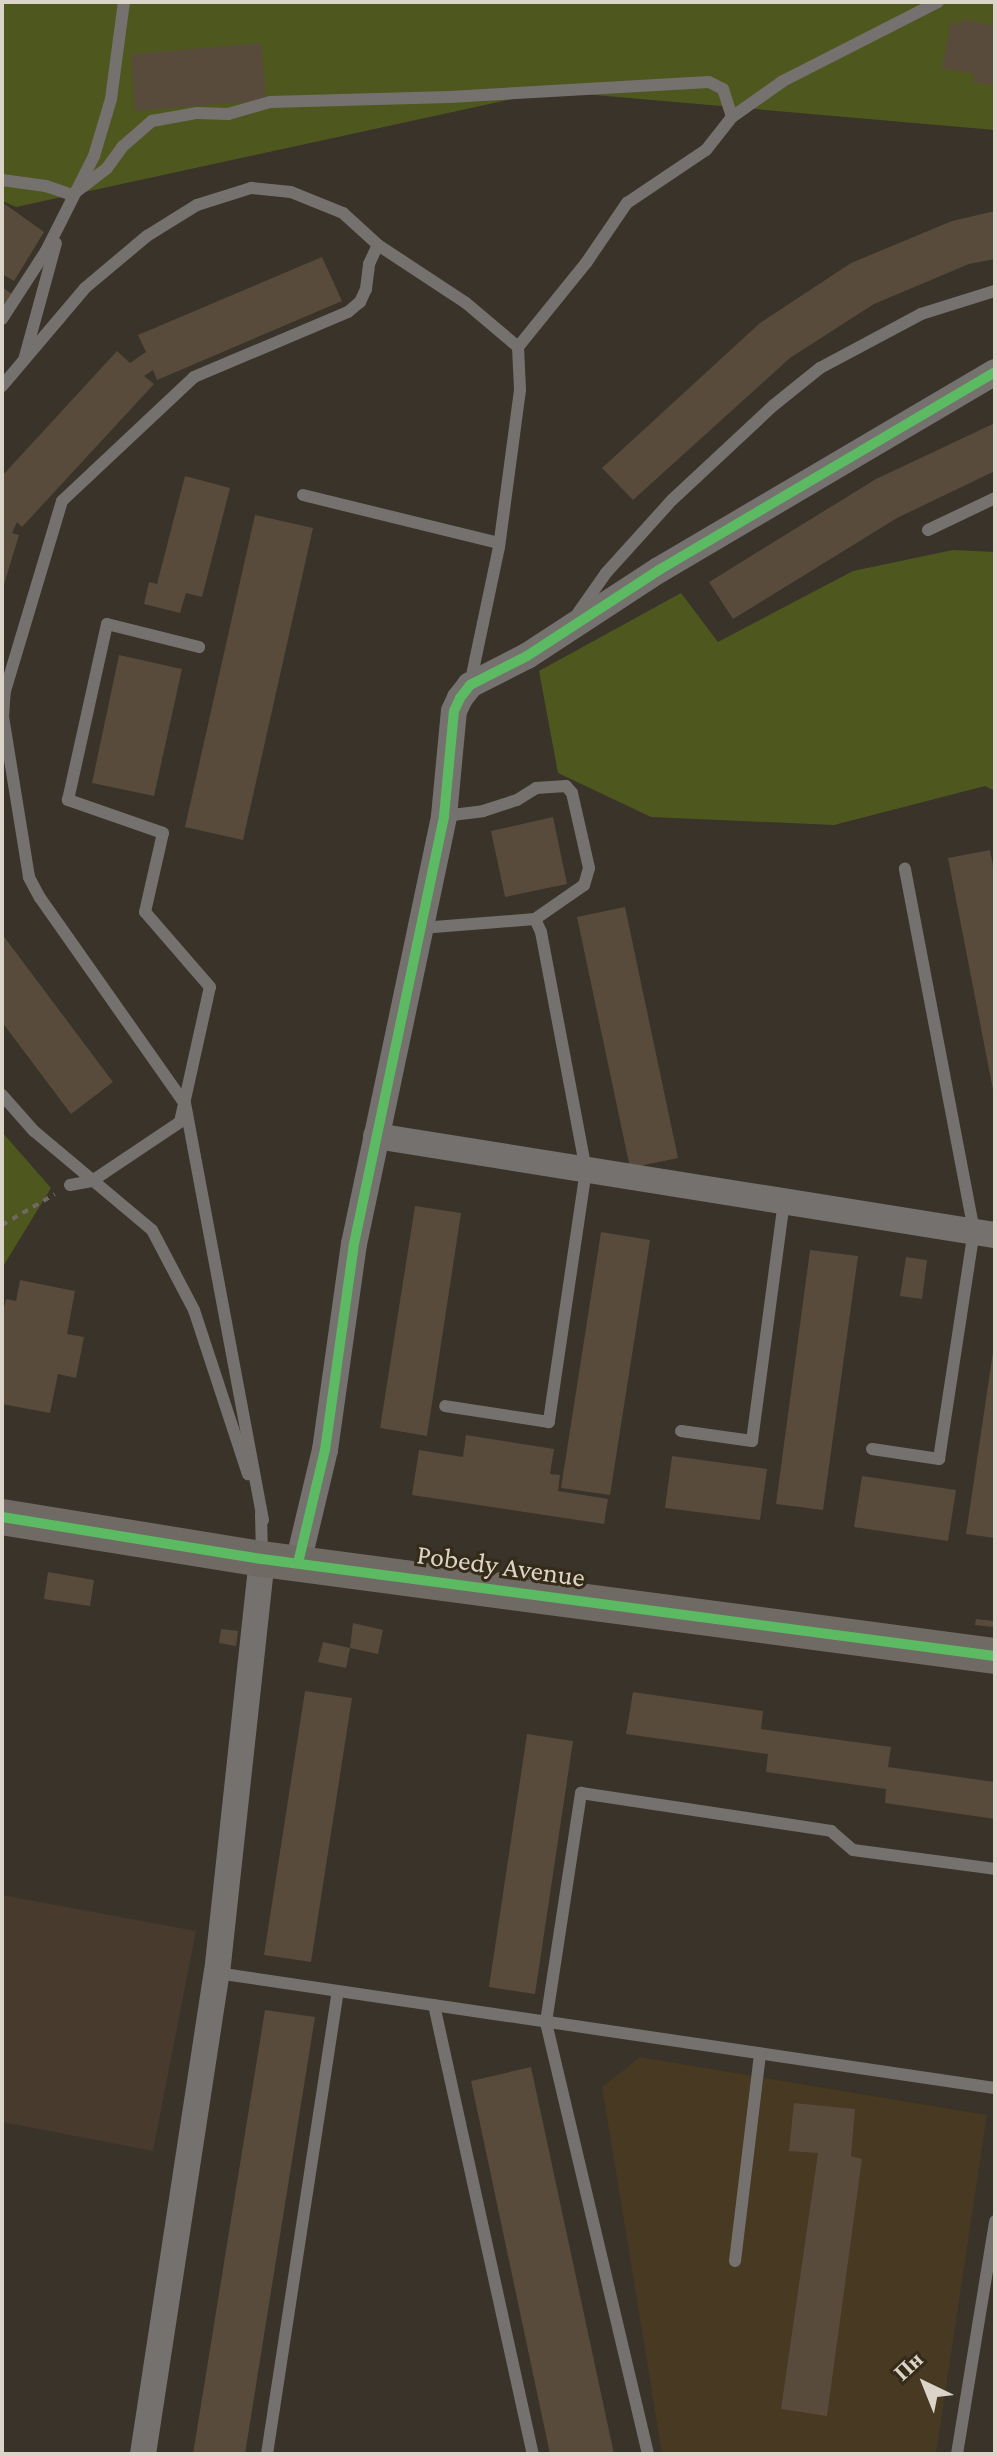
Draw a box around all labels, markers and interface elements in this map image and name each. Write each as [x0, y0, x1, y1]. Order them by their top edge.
street label: Pobedy Avenue [415, 1538, 587, 1594]
north arrow [885, 2344, 965, 2424]
text: Пн [889, 2347, 928, 2385]

